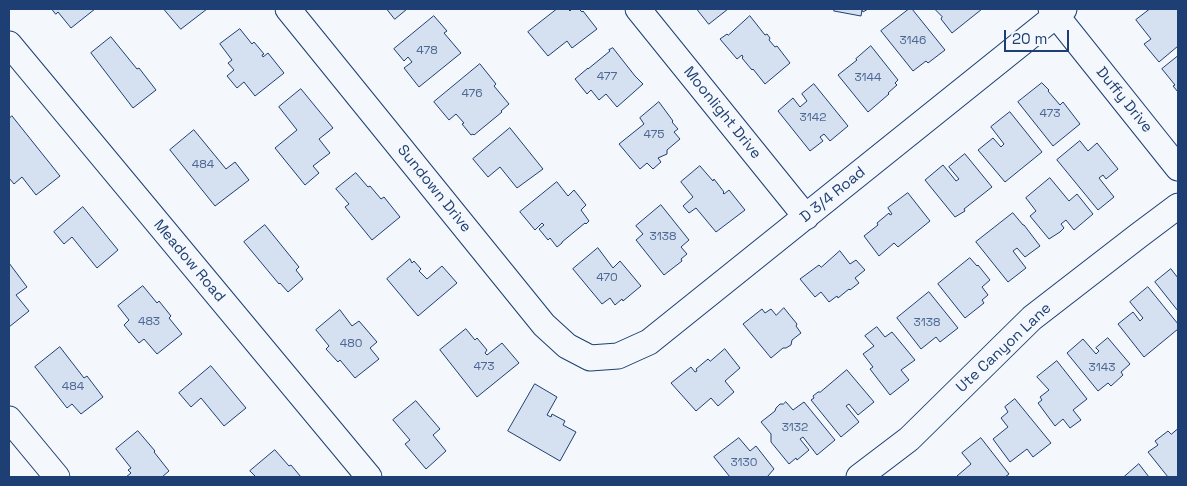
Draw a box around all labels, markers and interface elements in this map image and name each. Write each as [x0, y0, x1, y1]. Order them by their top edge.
scale bar [1007, 20, 1072, 52]
text: 20 m [1012, 29, 1047, 48]
house number: 3146 [900, 34, 926, 48]
house number: 478 [416, 44, 438, 58]
street label: Moonlight Drive [679, 63, 765, 163]
street label: Duffy Drive [1092, 63, 1156, 137]
house number: 477 [597, 70, 617, 84]
house number: 3144 [854, 71, 882, 85]
house number: 476 [461, 87, 483, 101]
house number: 473 [1039, 107, 1061, 121]
house number: 3142 [800, 111, 826, 125]
house number: 475 [643, 128, 665, 142]
street label: Sundown Drive [393, 142, 475, 236]
house number: 484 [192, 158, 214, 172]
street label: D 3/4 Road [797, 163, 869, 227]
street label: Meadow Road [149, 216, 229, 306]
house number: 3138 [650, 230, 676, 244]
house number: 470 [596, 271, 618, 285]
street label: Ute Canyon Lane [953, 299, 1055, 397]
house number: 483 [138, 315, 160, 329]
house number: 3138 [914, 316, 940, 330]
house number: 480 [340, 337, 362, 351]
house number: 473 [473, 360, 495, 374]
house number: 3143 [1089, 361, 1115, 375]
house number: 484 [62, 380, 84, 394]
house number: 3132 [782, 421, 808, 435]
house number: 3130 [730, 456, 758, 470]

